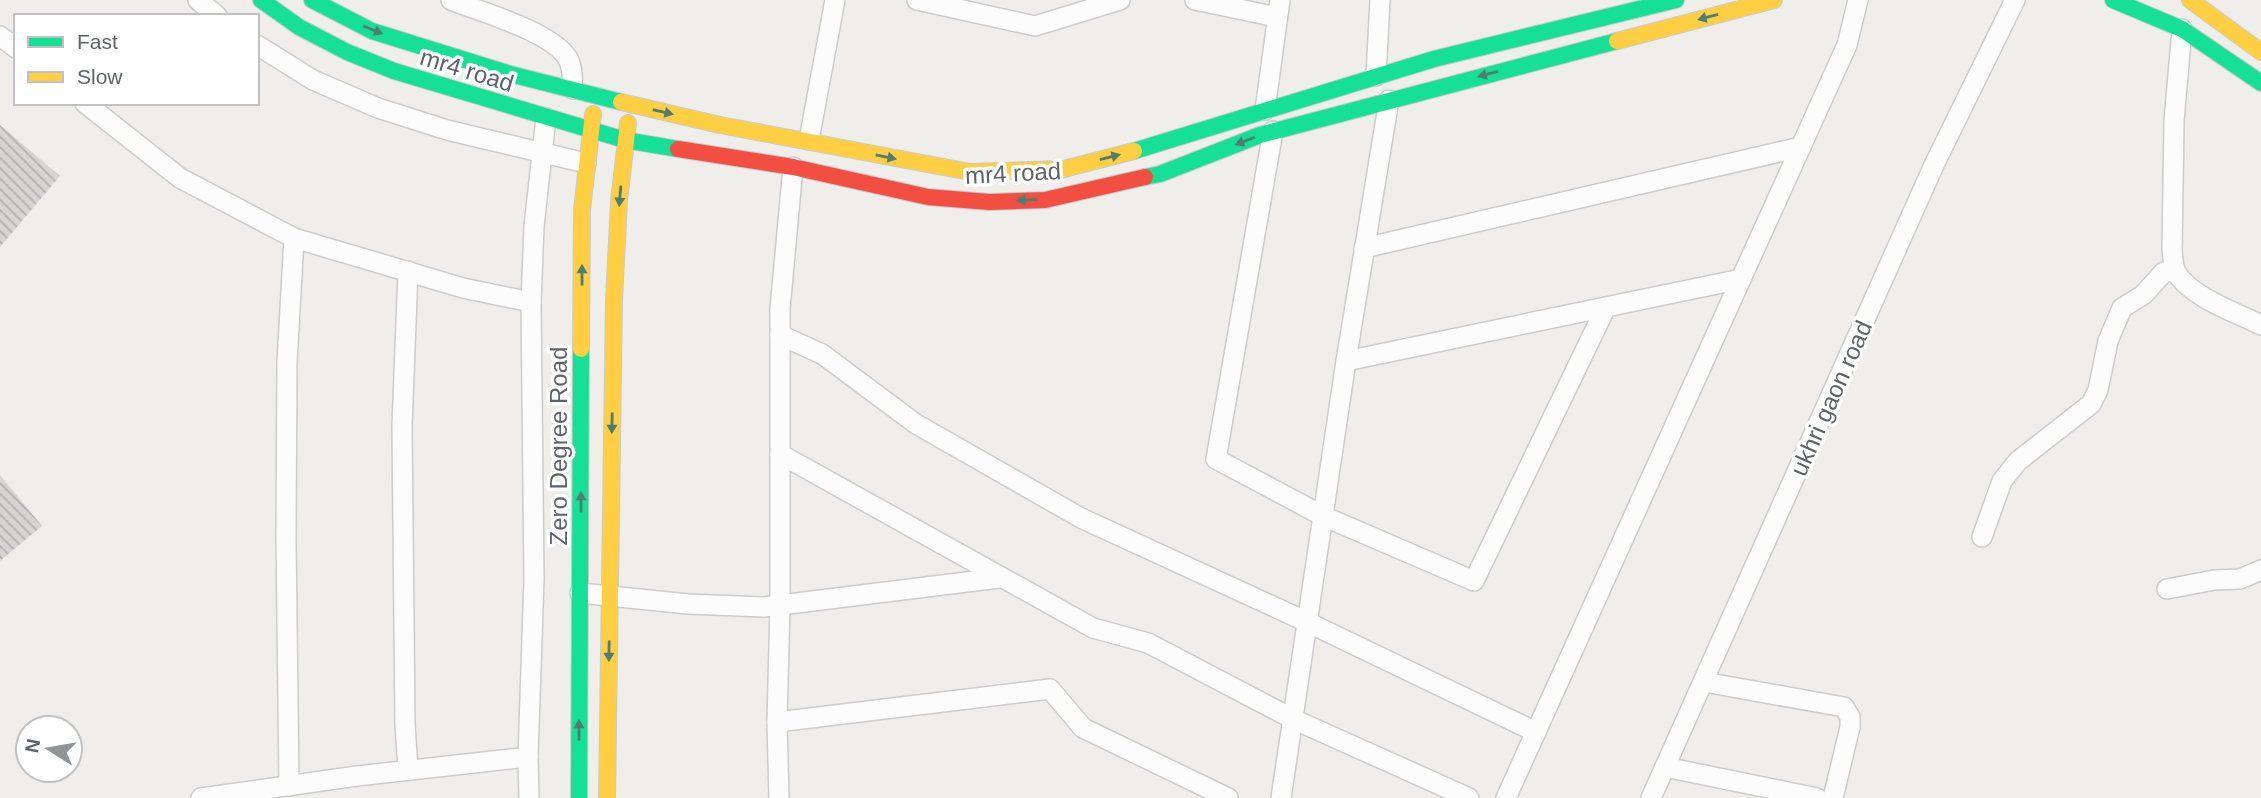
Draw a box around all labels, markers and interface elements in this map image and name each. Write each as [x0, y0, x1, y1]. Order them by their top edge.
one-way arrow [1697, 12, 1719, 23]
legend [14, 14, 259, 105]
one-way arrow [363, 25, 384, 36]
text: Fast [77, 30, 118, 53]
street label: mr4 road [417, 43, 517, 97]
text: Slow [77, 65, 123, 88]
one-way arrow [1477, 69, 1499, 80]
one-way arrow [652, 107, 674, 118]
one-way arrow [1235, 135, 1256, 146]
one-way arrow [875, 151, 897, 162]
one-way arrow [1099, 151, 1121, 162]
street label: mr4 road [964, 157, 1062, 189]
one-way arrow [614, 185, 625, 207]
one-way arrow [1015, 195, 1037, 206]
one-way arrow [576, 264, 588, 286]
street label: ukhri gaon road [1785, 316, 1877, 480]
street label: Zero Degree Road [545, 347, 572, 545]
one-way arrow [606, 413, 618, 435]
one-way arrow [575, 491, 587, 513]
one-way arrow [603, 640, 614, 662]
north arrow [14, 714, 84, 784]
one-way arrow [573, 719, 585, 741]
text: N [21, 737, 44, 755]

